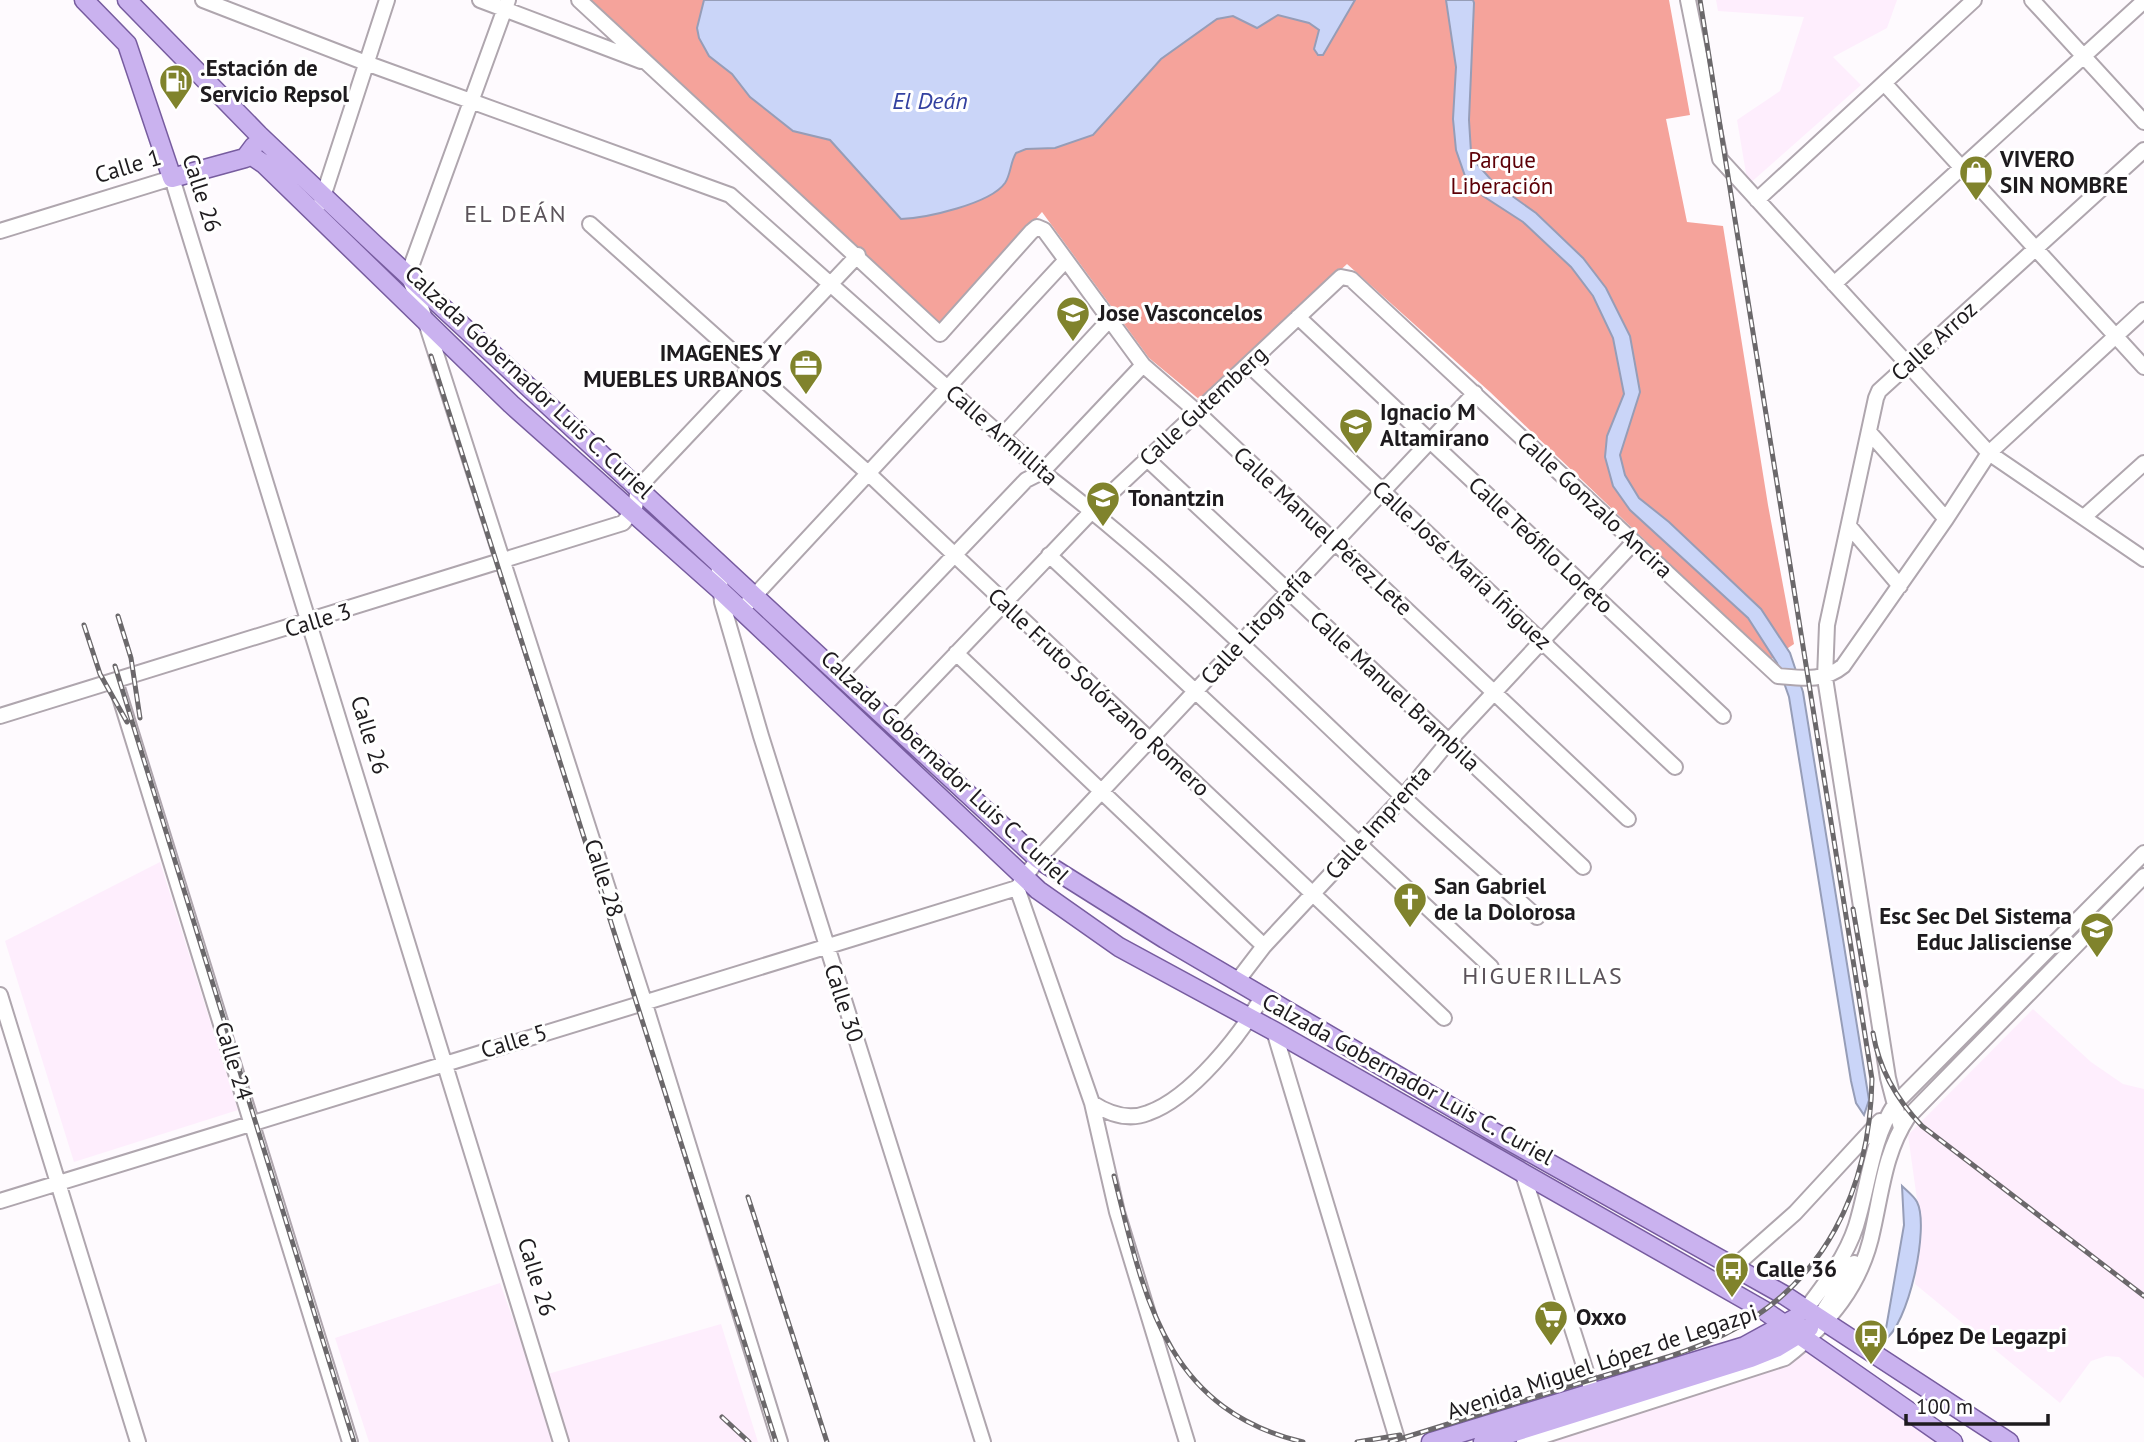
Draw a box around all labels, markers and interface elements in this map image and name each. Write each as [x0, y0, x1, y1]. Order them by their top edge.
place label: .Estación de Servicio Repsol [200, 53, 349, 108]
fuel station icon: .Estación de Servicio Repsol [157, 62, 195, 111]
water label: El Deán [892, 85, 968, 116]
street label: Calle 1 [91, 142, 165, 189]
place label: VIVERO SIN NOMBRE [1999, 144, 2128, 199]
park label: Parque Liberación [1451, 145, 1553, 200]
street label: Calle 26 [176, 150, 229, 236]
shop icon: VIVERO SIN NOMBRE [1957, 153, 1995, 202]
district label: EL DEÁN [464, 198, 568, 229]
street label: Calzada Gobernador Luis C. Curiel [399, 259, 660, 505]
school or university icon: Jose Vasconcelos [1054, 294, 1092, 343]
street label: Calle Arroz [1885, 294, 1983, 387]
place label: Jose Vasconcelos [1097, 298, 1263, 327]
place label: IMAGENES Y MUEBLES URBANOS [583, 338, 782, 393]
street label: Calle Gutemberg [1133, 339, 1273, 472]
office icon: IMAGENES Y MUEBLES URBANOS [787, 347, 825, 396]
street label: Calle Armillita [940, 378, 1065, 491]
place label: Ignacio M Altamirano [1380, 397, 1489, 452]
school or university icon: Ignacio M Altamirano [1337, 406, 1375, 455]
street label: Calle Gonzalo Ancira [1511, 425, 1679, 584]
street label: Calle Manuel Pérez Lete [1228, 440, 1419, 621]
street label: Calle Teófilo Loreto [1463, 470, 1620, 619]
street label: Calle José María Íñiguez [1367, 474, 1558, 655]
school or university icon: Tonantzin [1084, 479, 1122, 528]
place label: Tonantzin [1128, 483, 1224, 512]
street label: Calle Litografía [1194, 561, 1317, 690]
street label: Calle Fruto Solórzano Romero [982, 581, 1216, 802]
street label: Calle 3 [281, 596, 355, 643]
street label: Calle Manuel Brambila [1304, 604, 1487, 777]
street label: Calzada Gobernador Luis C. Curiel [815, 644, 1076, 890]
street label: Calle 26 [345, 692, 396, 778]
street label: Calle Imprenta [1319, 758, 1437, 885]
street label: Calle 28 [578, 835, 631, 921]
place label: San Gabriel de la Dolorosa [1434, 871, 1576, 926]
church icon: San Gabriel de la Dolorosa [1391, 880, 1429, 929]
place label: Esc Sec Del Sistema Educ Jalisciense [1879, 901, 2072, 956]
school or university icon: Esc Sec Del Sistema Educ Jalisciense [2078, 910, 2116, 959]
street label: Calle 30 [818, 960, 871, 1046]
district label: HIGUERILLAS [1462, 960, 1624, 991]
street label: Calzada Gobernador Luis C. Curiel [1257, 986, 1559, 1171]
street label: Calle 5 [477, 1017, 551, 1064]
street label: Calle 24 [209, 1018, 260, 1104]
street label: Calle 26 [512, 1234, 563, 1320]
bus stop icon: Calle 36 [1713, 1250, 1751, 1299]
place label: Calle 36 [1756, 1254, 1837, 1283]
street label: Avenida Miguel López de Legazpi [1443, 1298, 1761, 1425]
supermarket icon: Oxxo [1532, 1298, 1570, 1347]
place label: Oxxo [1576, 1302, 1627, 1331]
bus stop icon: López De Legazpi [1852, 1317, 1890, 1366]
place label: López De Legazpi [1896, 1321, 2067, 1350]
scale bar [1906, 1382, 2048, 1426]
text: 100 m [1916, 1393, 1973, 1420]

